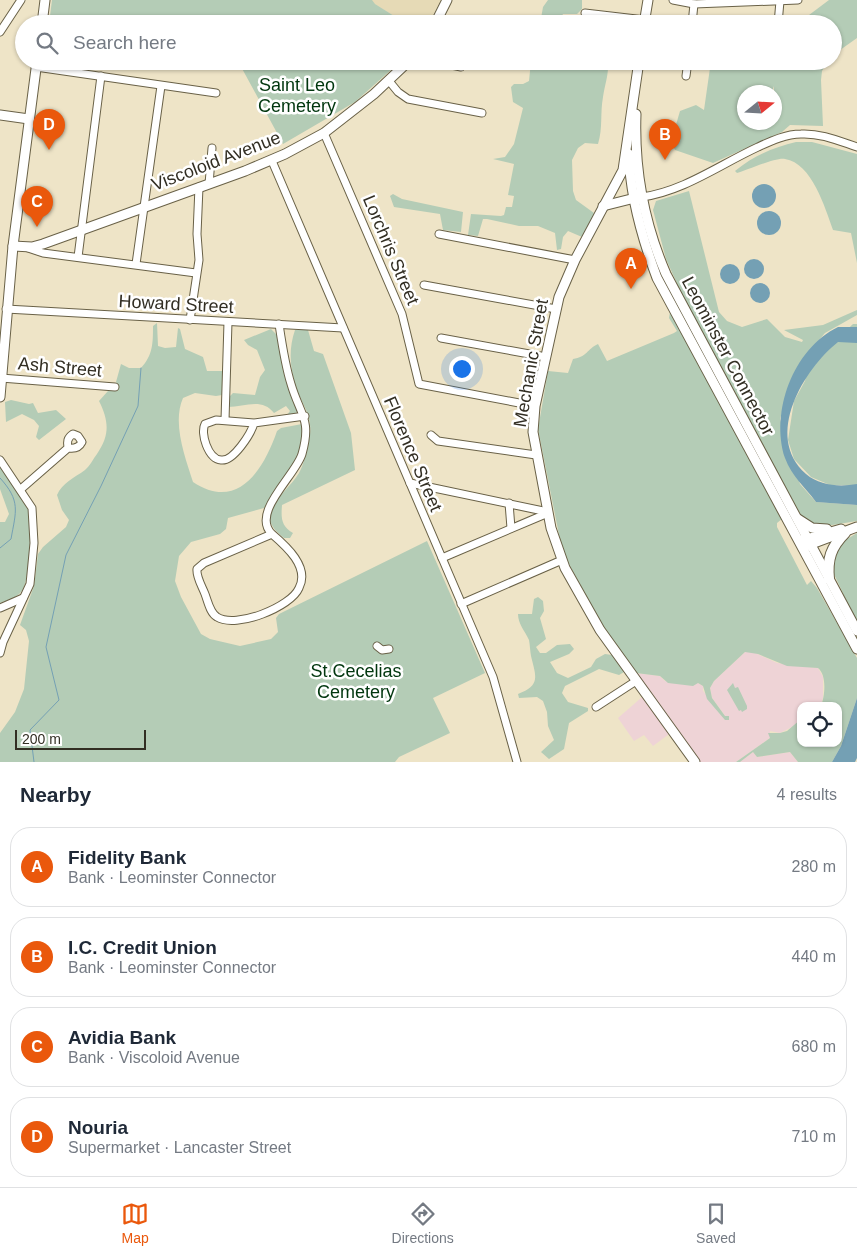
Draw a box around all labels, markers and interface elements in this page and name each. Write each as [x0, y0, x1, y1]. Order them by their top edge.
search box [15, 15, 842, 70]
icon: search [33, 29, 61, 57]
text: Search here [73, 32, 177, 53]
park label: Saint Leo Cemetery [258, 75, 336, 116]
north arrow [737, 85, 782, 130]
pin: D [33, 109, 65, 150]
pin: B [649, 119, 681, 160]
street label: Viscoloid Avenue [149, 127, 283, 195]
pin: C [21, 186, 53, 227]
street label: Lorchris Street [359, 192, 423, 308]
pin: A [615, 248, 647, 289]
street label: Leominster Connector [678, 273, 778, 439]
street label: Howard Street [118, 291, 234, 317]
street label: Mechanic Street [510, 297, 552, 429]
street label: Ash Street [17, 353, 103, 381]
your location [449, 356, 475, 382]
street label: Florence Street [380, 393, 446, 515]
park label: St.Cecelias Cemetery [310, 661, 402, 702]
map controls [797, 702, 842, 747]
button: locate [797, 702, 842, 747]
scale bar [15, 727, 146, 750]
text: 200 m [22, 731, 61, 747]
text: Nearby [20, 783, 91, 806]
text: 4 results [777, 786, 837, 803]
text: Fidelity Bank [68, 847, 186, 868]
text: A [31, 858, 43, 875]
text: 280 m [792, 858, 836, 875]
text: Bank · Leominster Connector [68, 869, 276, 886]
text: I.C. Credit Union [68, 937, 217, 958]
text: B [31, 948, 43, 965]
text: 440 m [792, 948, 836, 965]
text: Bank · Leominster Connector [68, 959, 276, 976]
text: Avidia Bank [68, 1027, 176, 1048]
text: C [31, 1038, 43, 1055]
text: 680 m [792, 1038, 836, 1055]
text: Bank · Viscoloid Avenue [68, 1049, 240, 1066]
text: Nouria [68, 1117, 128, 1138]
text: D [31, 1128, 43, 1145]
text: 710 m [792, 1128, 836, 1145]
text: Supermarket · Lancaster Street [68, 1139, 291, 1156]
tab: Map [121, 1200, 149, 1246]
tab: Directions [392, 1200, 454, 1246]
tab: Saved [696, 1200, 736, 1246]

